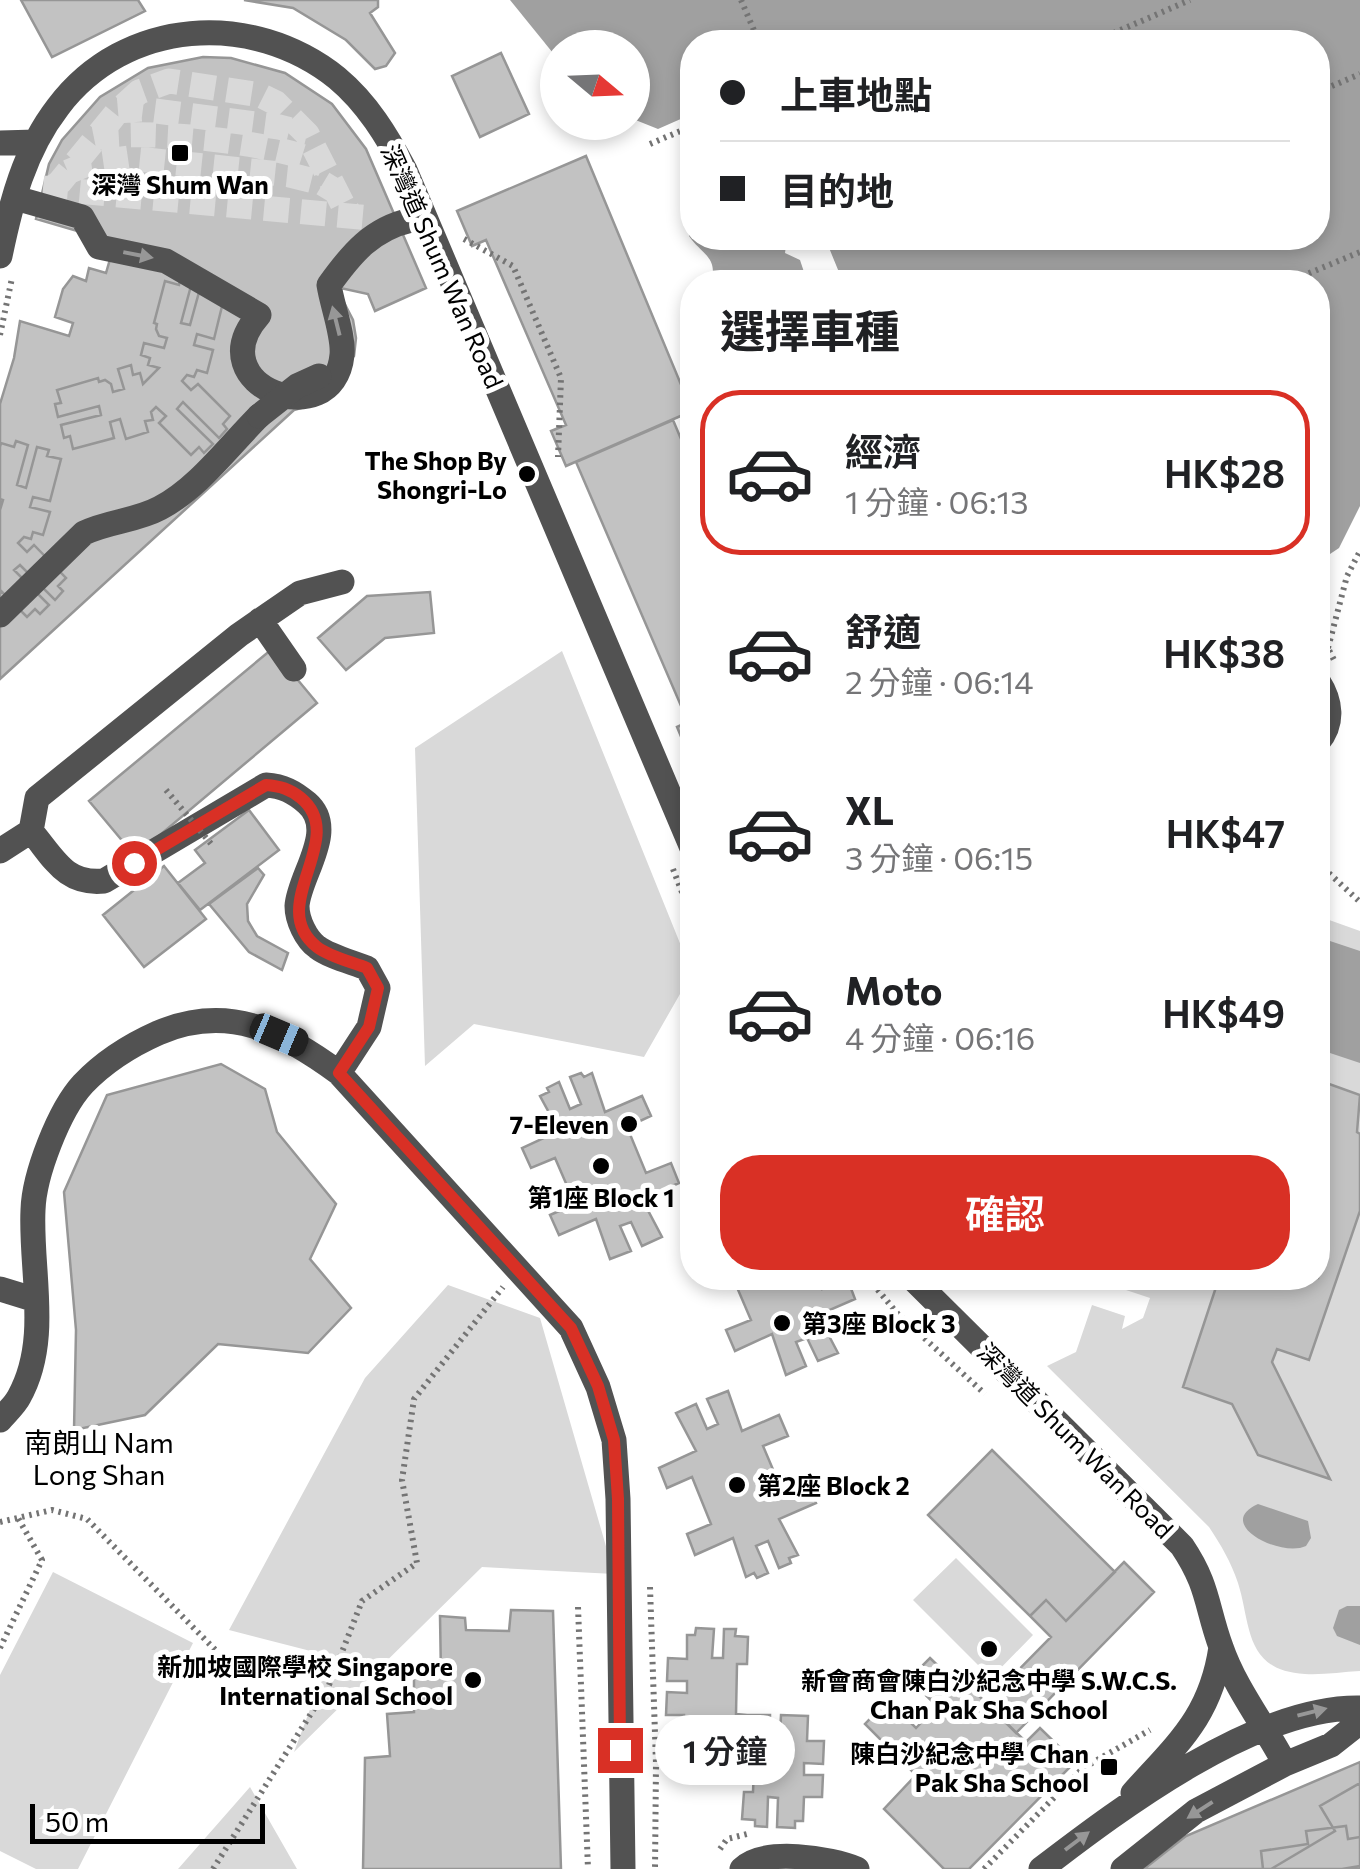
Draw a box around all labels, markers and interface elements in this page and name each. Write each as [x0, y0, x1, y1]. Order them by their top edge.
north arrow [540, 30, 650, 140]
map controls [540, 30, 650, 140]
text: 上車地點 [780, 70, 932, 117]
street label: 深灣道 Shum Wan Road [376, 139, 510, 393]
marker: 深灣 Shum Wan [169, 142, 191, 164]
text: 目的地 [780, 166, 894, 213]
place label: 深灣 Shum Wan [91, 169, 269, 199]
one-way arrow [123, 248, 154, 263]
text: 選擇車種 [720, 302, 900, 357]
one-way arrow [328, 305, 344, 336]
text: 經濟 [845, 427, 921, 474]
icon: car [725, 428, 815, 518]
place label: The Shop By Shongri-Lo [365, 445, 507, 504]
text: HK$28 [1164, 449, 1285, 496]
marker: The Shop By Shongri-Lo [516, 463, 538, 485]
text: 1 分鐘 · 06:13 [845, 481, 1028, 521]
text: 舒適 [845, 607, 921, 654]
icon: car [725, 608, 815, 698]
text: HK$38 [1163, 629, 1285, 676]
text: 2 分鐘 · 06:14 [845, 661, 1033, 701]
text: XL [845, 786, 894, 833]
icon: car [725, 788, 815, 878]
text: HK$47 [1166, 809, 1285, 856]
text: 3 分鐘 · 06:15 [845, 837, 1033, 877]
route start [112, 841, 157, 886]
text: Moto [845, 966, 943, 1013]
icon: car [725, 968, 815, 1058]
text: HK$49 [1162, 989, 1285, 1036]
car [246, 1009, 312, 1061]
text: 4 分鐘 · 06:16 [845, 1017, 1035, 1057]
place label: 7-Eleven [509, 1109, 609, 1139]
marker: 7-Eleven [618, 1113, 640, 1135]
marker: 第1座 Block 1 [590, 1155, 612, 1177]
button: 確認 [720, 1155, 1290, 1270]
place label: 第1座 Block 1 [528, 1182, 674, 1212]
place label: 第3座 Block 3 [802, 1308, 955, 1338]
marker: 第3座 Block 3 [771, 1312, 793, 1334]
street label: 深灣道 Shum Wan Road [972, 1336, 1180, 1544]
district label: 南朗山 Nam Long Shan [24, 1425, 174, 1491]
place label: 第2座 Block 2 [757, 1470, 910, 1500]
marker: 第2座 Block 2 [726, 1474, 748, 1496]
marker: 新會商會陳白沙紀念中學 S.W.C.S. Chan Pak Sha School [978, 1638, 1000, 1660]
place label: 新加坡國際學校 Singapore International School [157, 1651, 453, 1710]
place label: 新會商會陳白沙紀念中學 S.W.C.S. Chan Pak Sha School [801, 1665, 1177, 1724]
marker: 新加坡國際學校 Singapore International School [462, 1669, 484, 1691]
one-way arrow [1297, 1704, 1328, 1719]
callout: 1 分鐘 [655, 1715, 795, 1785]
route end [598, 1728, 643, 1773]
text: 1 分鐘 [683, 1730, 767, 1770]
place label: 陳白沙紀念中學 Chan Pak Sha School [850, 1738, 1089, 1797]
marker: 陳白沙紀念中學 Chan Pak Sha School [1098, 1756, 1120, 1778]
scale bar [30, 1799, 265, 1844]
one-way arrow [1186, 1801, 1214, 1819]
text: 50 m [45, 1804, 109, 1838]
one-way arrow [1064, 1832, 1090, 1852]

